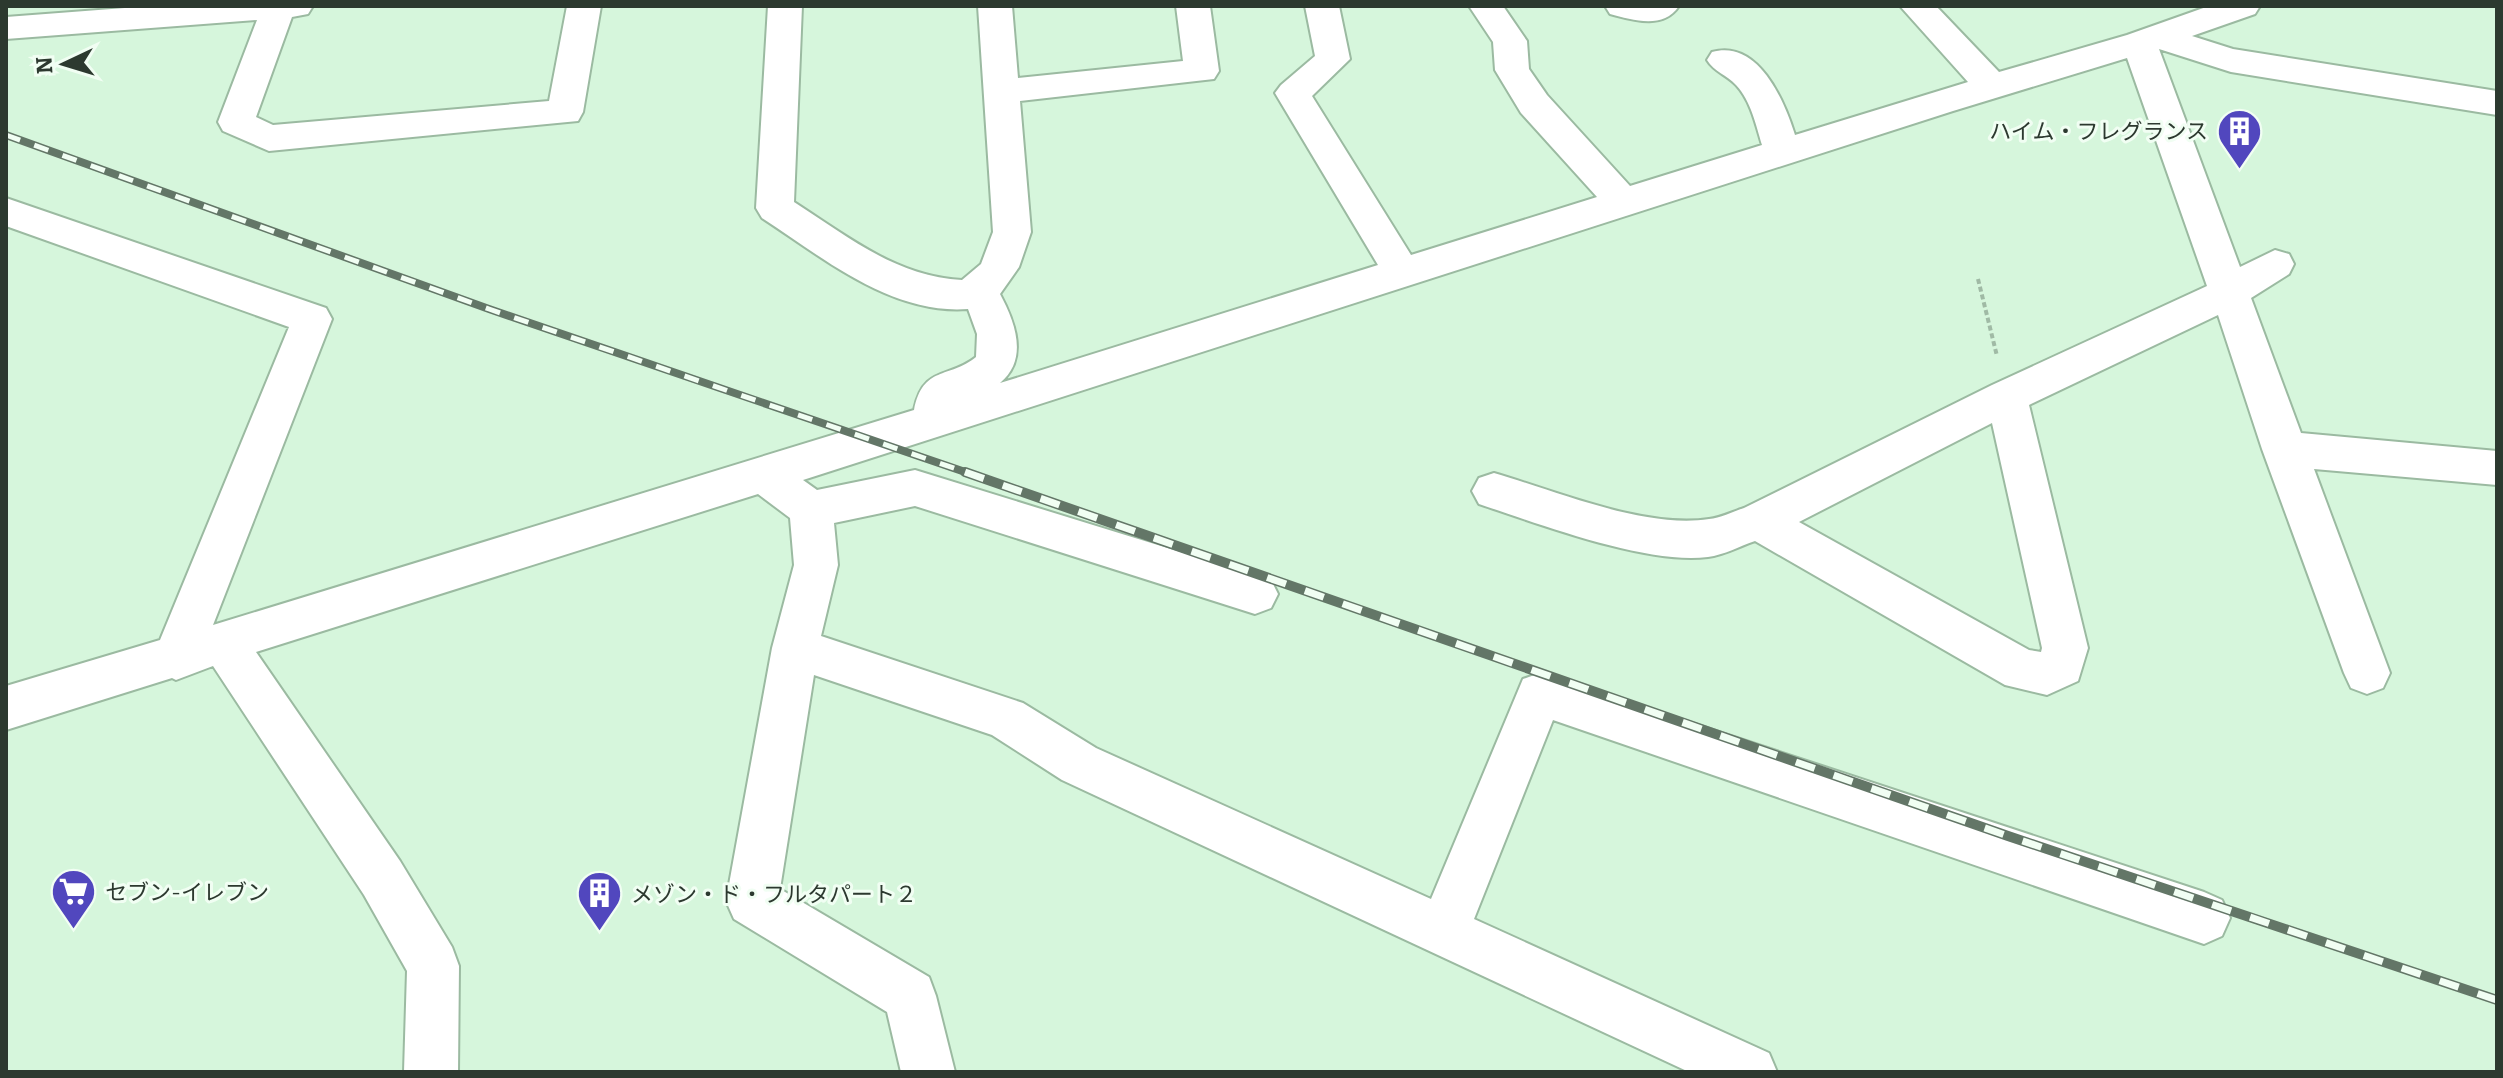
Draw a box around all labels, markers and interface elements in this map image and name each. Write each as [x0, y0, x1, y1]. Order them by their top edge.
north arrow [24, 24, 104, 104]
text: N [30, 56, 59, 75]
building icon: ハイム・フレグランス [2215, 107, 2263, 170]
place label: ハイム・フレグランス [1989, 118, 2208, 145]
supermarket icon: セブン-イレブン [50, 868, 98, 931]
building icon: メゾン・ド・フルタパート２ [576, 870, 624, 933]
place label: セブン-イレブン [105, 879, 269, 906]
place label: メゾン・ド・フルタパート２ [631, 881, 917, 908]

